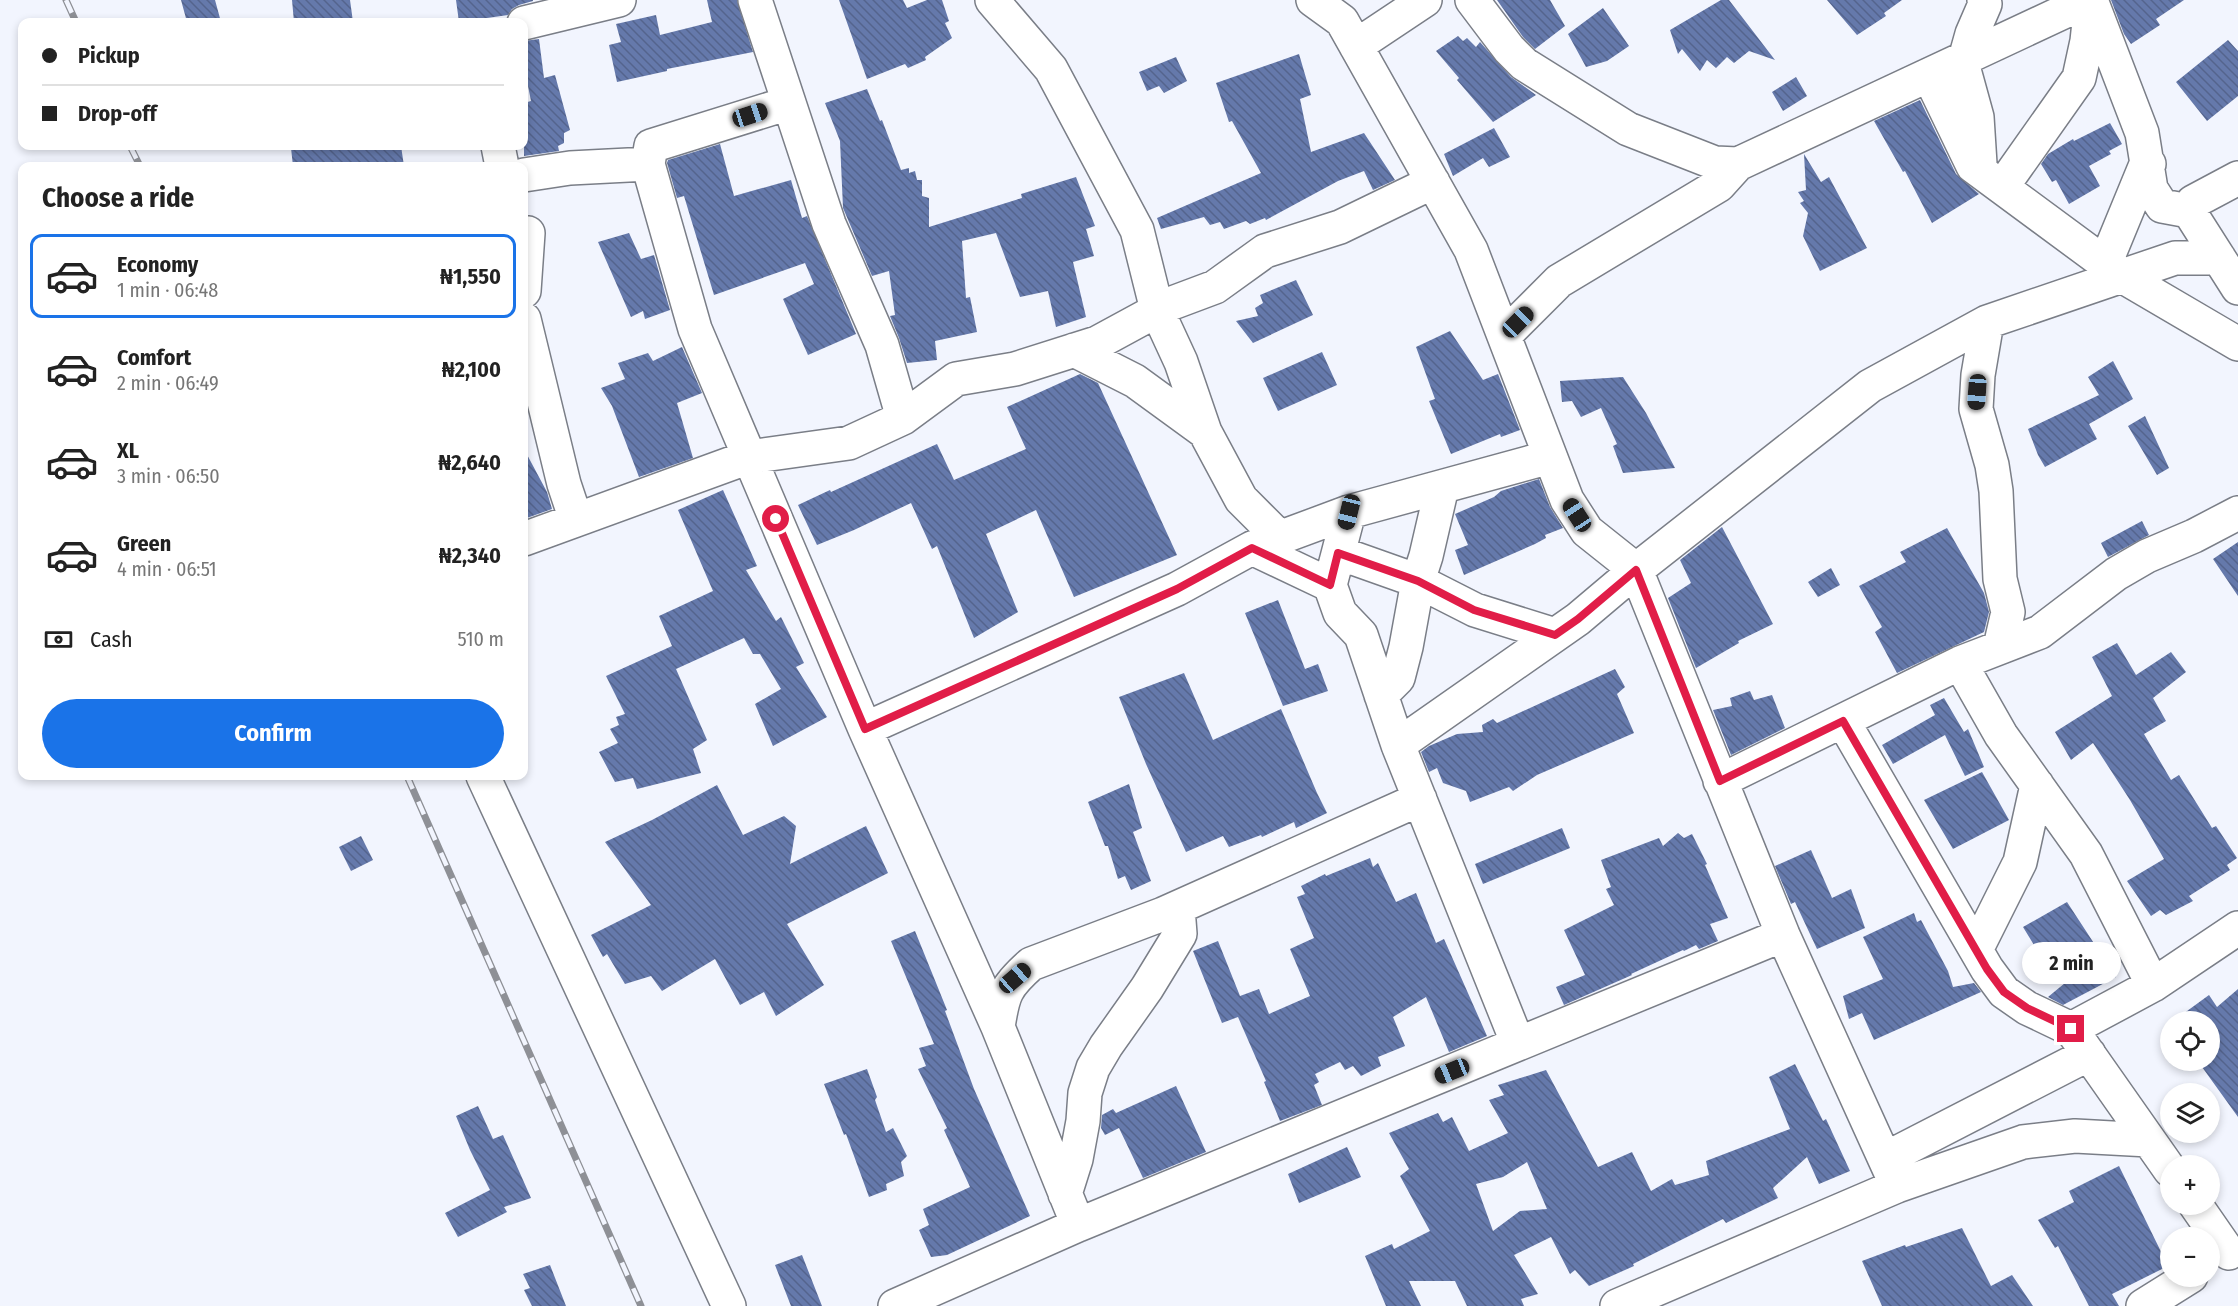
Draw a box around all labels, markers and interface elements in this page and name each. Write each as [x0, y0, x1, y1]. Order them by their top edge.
text: Pickup [78, 42, 140, 69]
text: Drop-off [78, 100, 157, 127]
car [730, 101, 770, 129]
text: Choose a ride [42, 182, 194, 214]
icon: car [45, 249, 99, 303]
text: Economy [117, 251, 198, 278]
text: ₦1,550 [440, 263, 501, 290]
text: 1 min · 06:48 [117, 278, 218, 302]
car [1499, 303, 1537, 341]
icon: car [45, 342, 99, 396]
text: Comfort [117, 344, 191, 371]
text: ₦2,100 [442, 356, 501, 383]
text: 2 min · 06:49 [117, 371, 219, 395]
car [1967, 373, 1987, 411]
icon: car [45, 435, 99, 489]
text: XL [117, 437, 139, 464]
text: ₦2,640 [438, 449, 501, 476]
text: 3 min · 06:50 [117, 464, 220, 488]
car [1336, 492, 1362, 532]
car [1560, 495, 1594, 535]
route start [762, 505, 789, 532]
icon: car [45, 528, 99, 582]
text: Green [117, 530, 171, 557]
text: ₦2,340 [439, 542, 501, 569]
text: 4 min · 06:51 [117, 557, 217, 581]
icon: cash [42, 623, 75, 656]
text: Cash [90, 626, 133, 653]
text: 510 m [458, 627, 504, 651]
button: Confirm [42, 699, 504, 768]
callout: 2 min [2022, 942, 2120, 984]
text: 2 min [2049, 951, 2094, 975]
car [996, 959, 1034, 997]
map controls [2160, 1011, 2220, 1287]
button: locate [2160, 1011, 2220, 1071]
route end [2057, 1015, 2084, 1042]
car [1432, 1056, 1472, 1086]
button: layers [2160, 1083, 2220, 1143]
button: + [2160, 1155, 2220, 1215]
button: − [2160, 1227, 2220, 1287]

